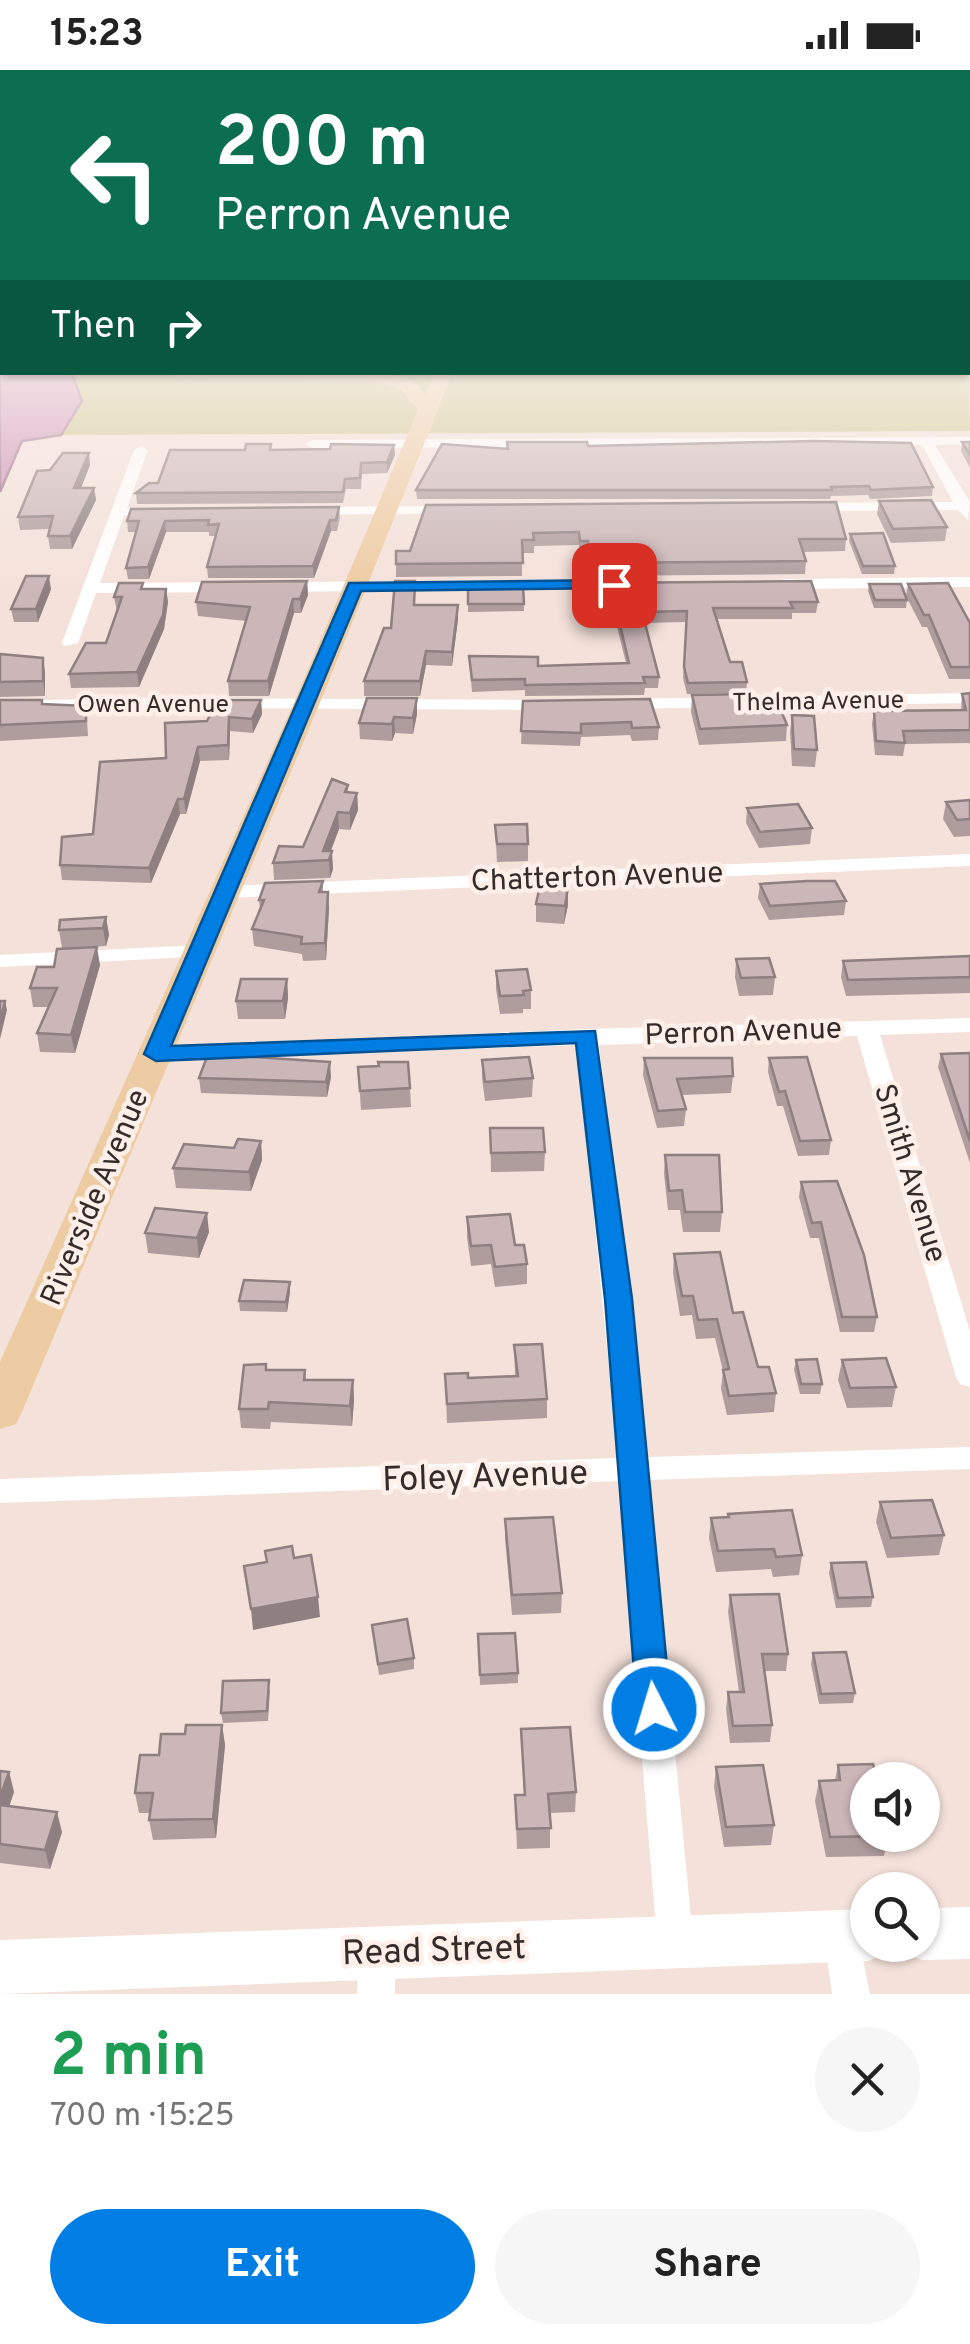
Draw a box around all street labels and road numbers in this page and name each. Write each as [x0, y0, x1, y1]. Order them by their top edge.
street label: Thelma Avenue [732, 686, 904, 720]
street label: Owen Avenue [77, 690, 229, 722]
street label: Chatterton Avenue [470, 856, 724, 901]
street label: Perron Avenue [644, 1012, 842, 1055]
street label: Smith Avenue [864, 1080, 953, 1267]
street label: Riverside Avenue [34, 1084, 159, 1312]
street label: Foley Avenue [381, 1452, 589, 1504]
street label: Read Street [341, 1927, 527, 1977]

